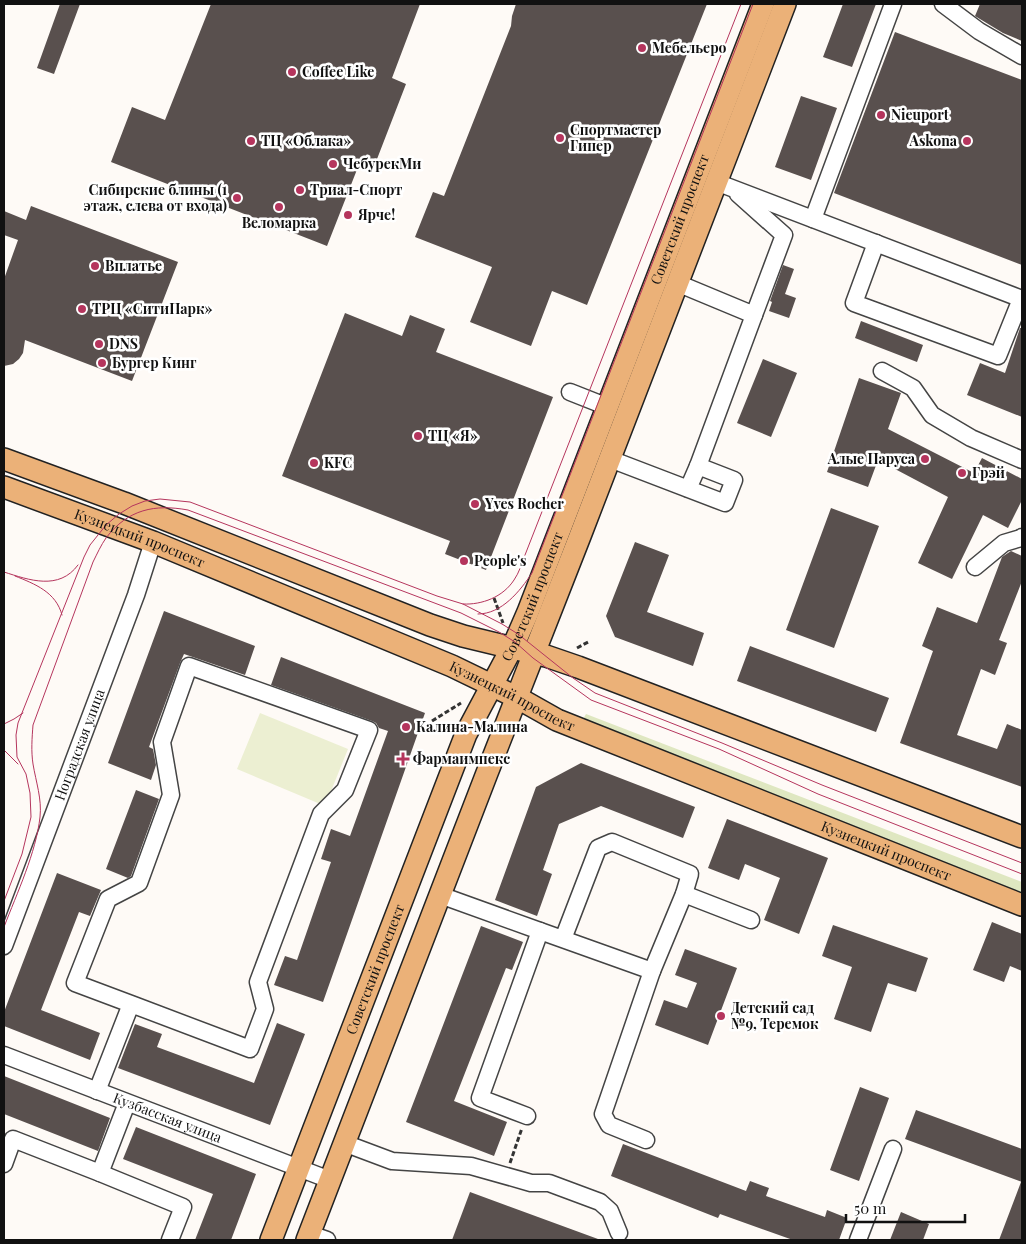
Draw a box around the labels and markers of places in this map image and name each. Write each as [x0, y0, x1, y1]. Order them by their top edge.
place label: Мебельеро [652, 38, 727, 57]
marker: Мебельеро [636, 42, 648, 54]
place label: Coffee Like [302, 62, 374, 81]
marker: Coffee Like [286, 66, 298, 78]
place label: Nieuport [891, 105, 949, 124]
marker: Nieuport [875, 109, 887, 121]
place label: Спортмастер Гипер [570, 120, 661, 155]
place label: ТЦ «Облака» [261, 131, 351, 150]
place label: Askona [909, 131, 958, 150]
marker: Спортмастер Гипер [554, 132, 566, 144]
marker: ТЦ «Облака» [245, 135, 257, 147]
marker: Askona [961, 135, 973, 147]
place label: ЧебурекМи [343, 154, 421, 173]
marker: ЧебурекМи [327, 158, 339, 170]
place label: Сибирские блины (1 этаж, слева от входа) [84, 180, 227, 215]
place label: Триал-Спорт [310, 180, 403, 199]
marker: Триал-Спорт [294, 184, 306, 196]
marker: Сибирские блины (1 этаж, слева от входа) [231, 192, 243, 204]
marker: Веломарка [273, 201, 285, 213]
place label: Ярче! [357, 205, 395, 224]
marker: Ярче! [342, 209, 354, 221]
place label: Веломарка [242, 213, 317, 232]
place label: Вплатье [105, 256, 162, 275]
marker: Вплатье [89, 260, 101, 272]
place label: ТРЦ «СитиПарк» [92, 299, 213, 318]
marker: ТРЦ «СитиПарк» [76, 303, 88, 315]
place label: DNS [109, 334, 138, 353]
marker: DNS [93, 338, 105, 350]
place label: Бургер Кинг [112, 353, 197, 372]
marker: Бургер Кинг [96, 357, 108, 369]
place label: ТЦ «Я» [428, 426, 478, 445]
marker: ТЦ «Я» [412, 430, 424, 442]
place label: Алые Паруса [827, 449, 916, 468]
place label: KFC [324, 453, 352, 472]
marker: Алые Паруса [919, 453, 931, 465]
marker: KFC [308, 457, 320, 469]
place label: Грэй [972, 463, 1005, 482]
marker: Грэй [956, 467, 968, 479]
place label: Yves Rocher [484, 494, 564, 513]
marker: Yves Rocher [469, 498, 481, 510]
place label: People's [474, 551, 526, 570]
marker: People's [458, 555, 470, 567]
place label: Калина-Малина [416, 717, 529, 736]
marker: Калина-Малина [400, 721, 412, 733]
place label: Фармаимпекс [413, 749, 510, 768]
marker: Фармаимпекс [397, 753, 409, 765]
place label: Детский сад №9, Теремок [731, 998, 819, 1033]
marker: Детский сад №9, Теремок [715, 1010, 727, 1022]

